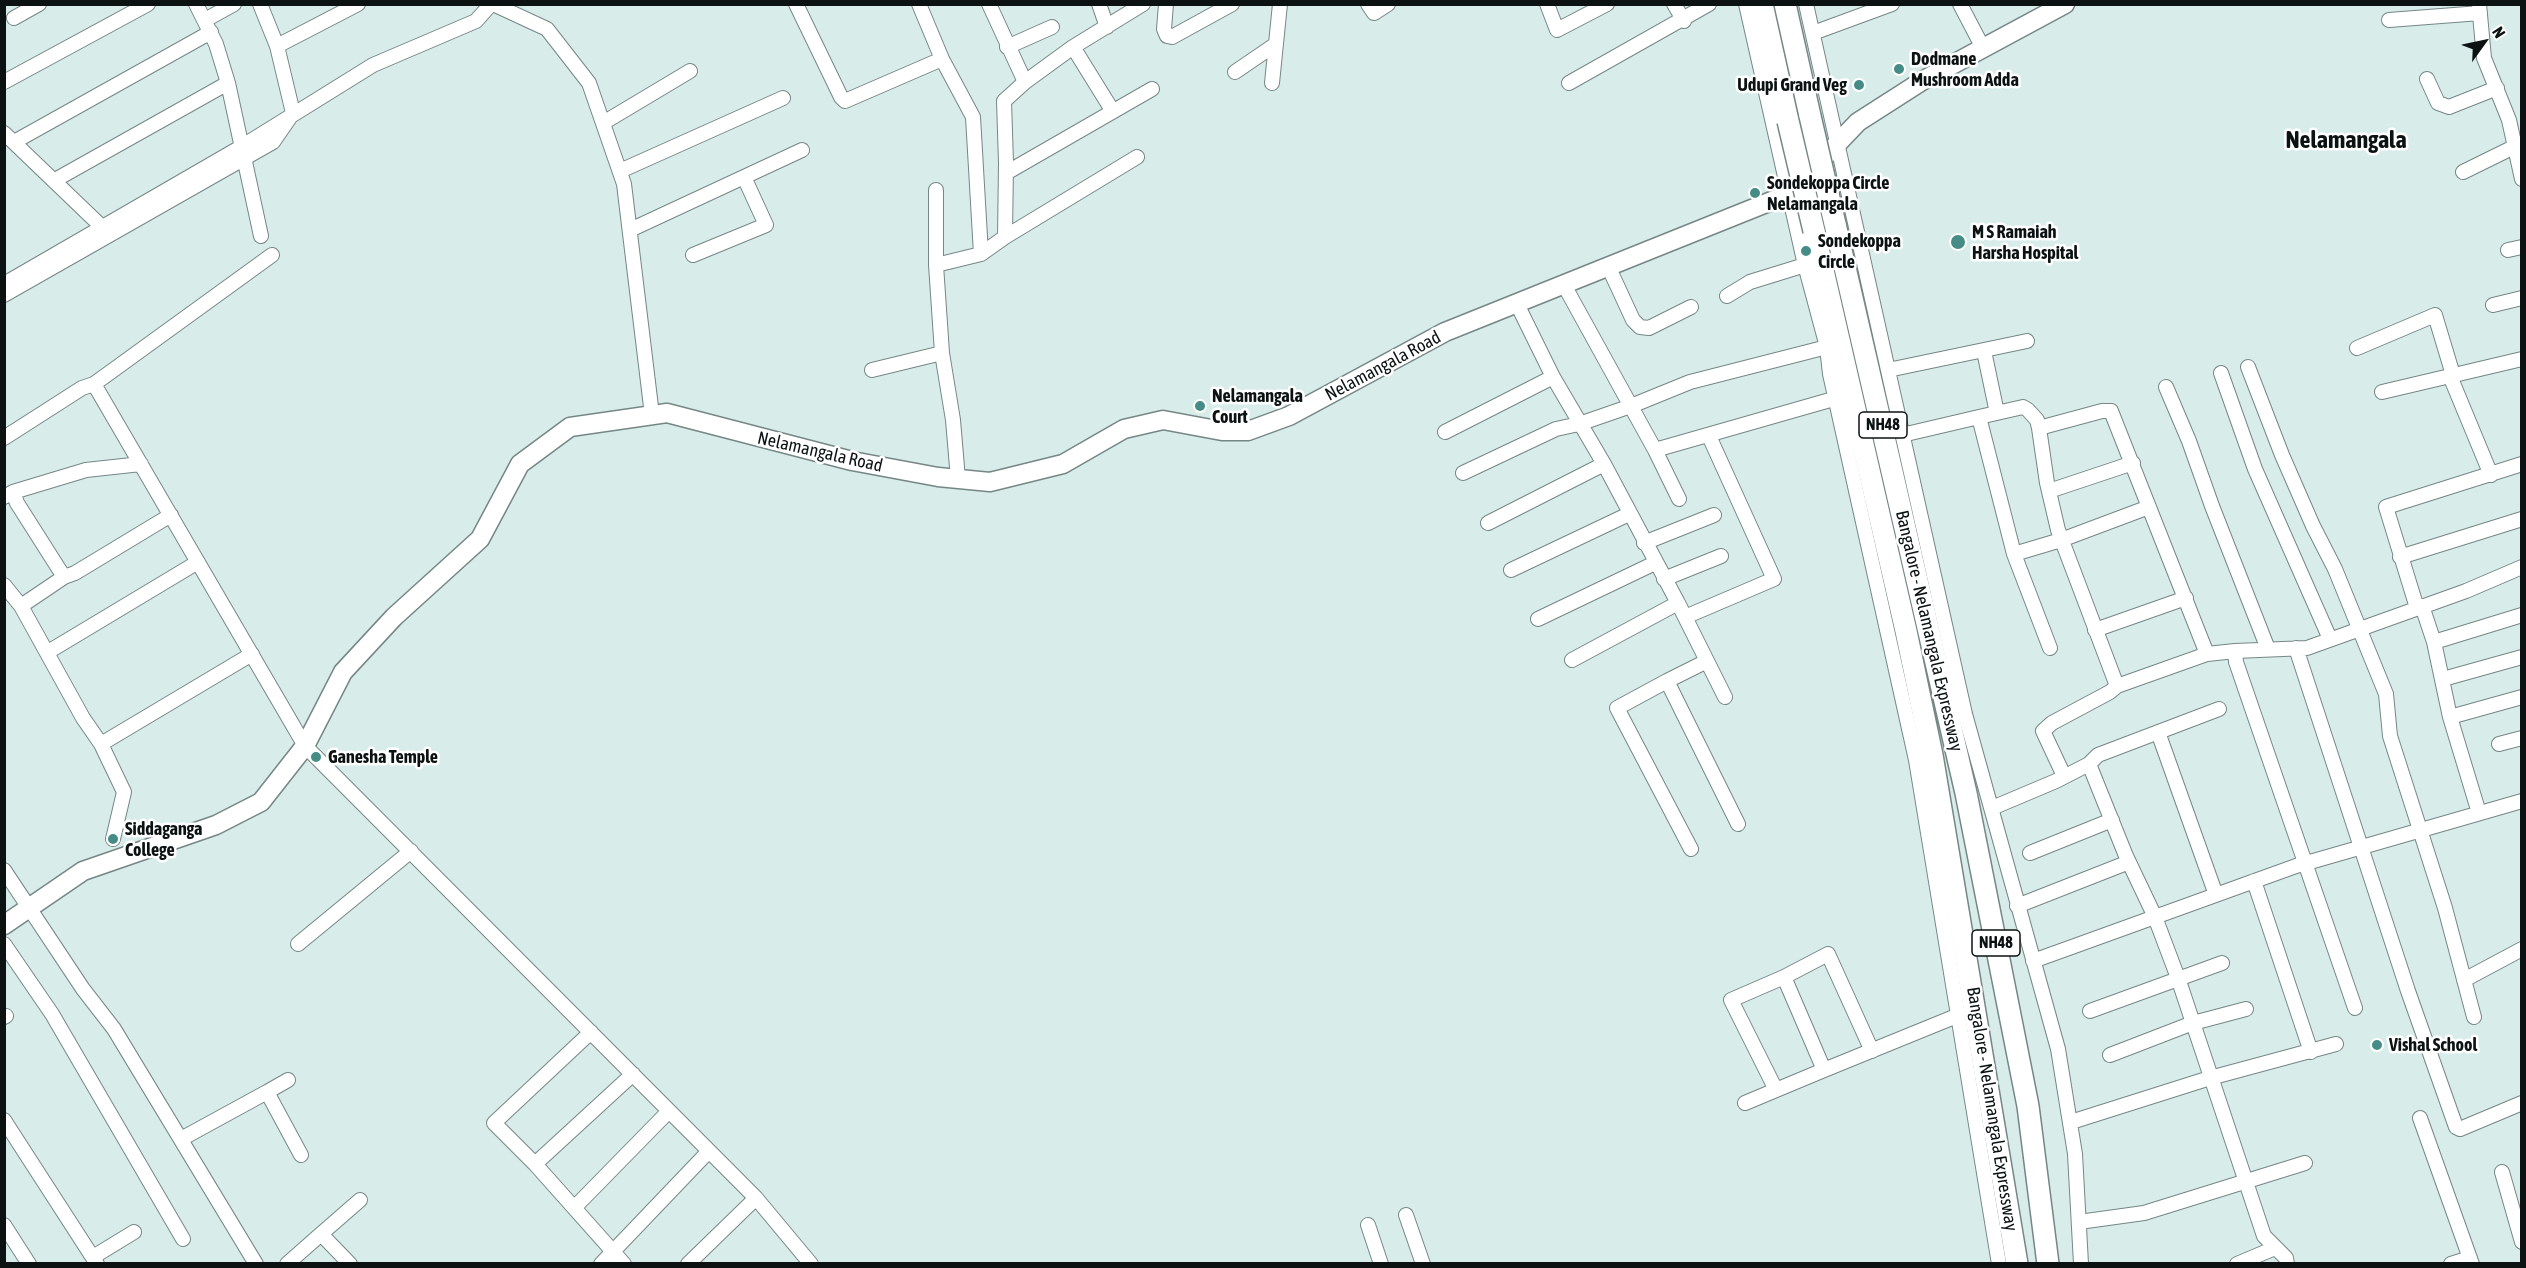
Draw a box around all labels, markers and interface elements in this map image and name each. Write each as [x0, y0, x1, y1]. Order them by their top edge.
north arrow [2454, 12, 2514, 72]
text: N [2489, 23, 2509, 41]
place label: Dodmane Mushroom Adda [1911, 48, 2019, 90]
marker: Dodmane Mushroom Adda [1892, 62, 1906, 76]
place label: Udupi Grand Veg [1737, 74, 1847, 96]
marker: Udupi Grand Veg [1852, 78, 1866, 92]
district label: Nelamangala [2285, 126, 2407, 154]
place label: Sondekoppa Circle Nelamangala [1767, 172, 1889, 214]
marker: Sondekoppa Circle Nelamangala [1748, 186, 1762, 200]
place label: M S Ramaiah Harsha Hospital [1972, 221, 2078, 264]
place label: Sondekoppa Circle [1818, 230, 1901, 272]
marker: M S Ramaiah Harsha Hospital [1949, 233, 1967, 251]
marker: Sondekoppa Circle [1799, 244, 1813, 258]
street label: Nelamangala Road [1322, 326, 1444, 406]
place label: Nelamangala Court [1212, 385, 1303, 428]
marker: Nelamangala Court [1193, 399, 1207, 413]
road number: NH48 [1859, 412, 1907, 438]
street label: Nelamangala Road [755, 427, 885, 477]
street label: Bangalore - Nelamangala Expressway [1891, 508, 1967, 754]
place label: Ganesha Temple [328, 746, 438, 768]
marker: Ganesha Temple [309, 750, 323, 764]
place label: Siddaganga College [125, 818, 202, 860]
marker: Siddaganga College [106, 832, 120, 846]
road number: NH48 [1972, 930, 2020, 956]
street label: Bangalore - Nelamangala Expressway [1962, 985, 2022, 1233]
place label: Vishal School [2389, 1034, 2477, 1056]
marker: Vishal School [2370, 1038, 2384, 1052]

